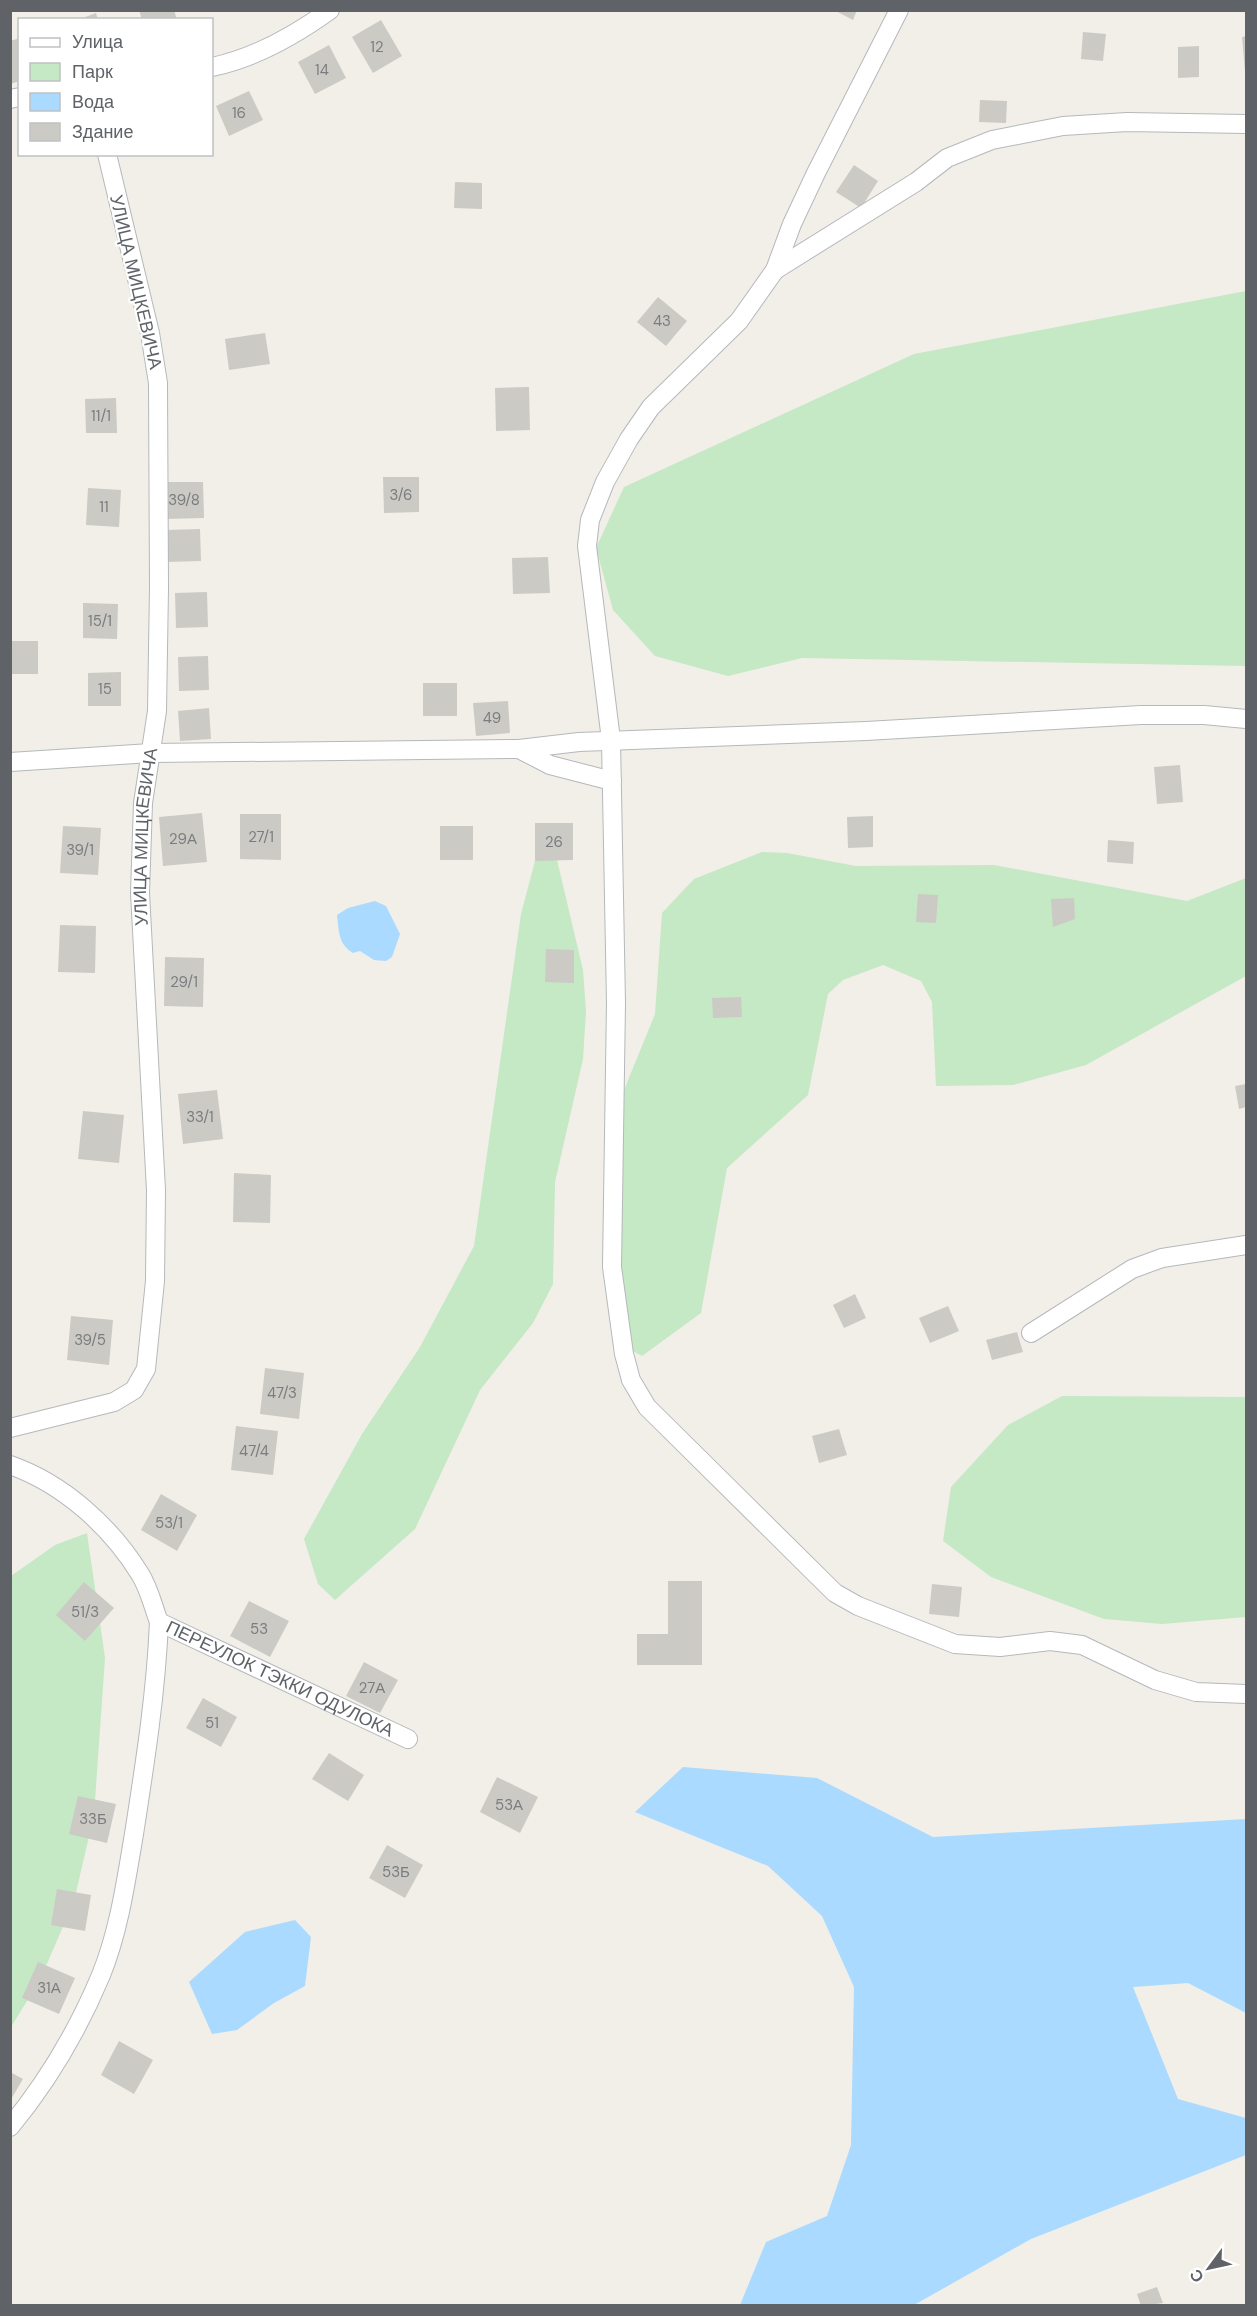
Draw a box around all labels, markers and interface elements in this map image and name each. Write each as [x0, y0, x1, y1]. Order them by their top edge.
legend [18, 18, 213, 156]
text: Улица [72, 30, 124, 54]
house number: 12 [370, 37, 384, 57]
text: Парк [72, 60, 113, 84]
house number: 14 [315, 60, 329, 80]
text: Вода [72, 90, 115, 114]
house number: 16 [232, 103, 246, 123]
text: Здание [72, 120, 133, 144]
street label: УЛИЦА МИЦКЕВИЧА [104, 192, 168, 372]
house number: 43 [653, 311, 671, 331]
house number: 11/1 [91, 406, 111, 426]
house number: 3/6 [389, 485, 413, 505]
house number: 39/8 [168, 490, 200, 510]
house number: 11 [99, 497, 109, 517]
house number: 15/1 [88, 611, 112, 631]
house number: 15 [98, 679, 112, 699]
house number: 49 [483, 708, 501, 728]
street label: УЛИЦА МИЦКЕВИЧА [128, 746, 163, 926]
house number: 27/1 [248, 827, 274, 847]
house number: 29А [169, 829, 197, 849]
house number: 26 [545, 832, 563, 852]
house number: 39/1 [66, 840, 94, 860]
house number: 29/1 [170, 972, 198, 992]
house number: 33/1 [186, 1107, 214, 1127]
house number: 39/5 [74, 1330, 106, 1350]
house number: 47/3 [267, 1383, 297, 1403]
house number: 47/4 [239, 1441, 269, 1461]
house number: 53/1 [155, 1513, 183, 1533]
house number: 51/3 [71, 1602, 99, 1622]
street label: ПЕРЕУЛОК ТЭККИ ОДУЛОКА [162, 1615, 398, 1743]
house number: 53 [250, 1619, 268, 1639]
house number: 27А [359, 1678, 385, 1698]
house number: 51 [205, 1713, 219, 1733]
house number: 53А [495, 1795, 523, 1815]
house number: 33Б [79, 1809, 107, 1829]
house number: 53Б [382, 1862, 410, 1882]
house number: 31А [37, 1978, 61, 1998]
north arrow [1179, 2238, 1239, 2298]
text: С [1185, 2265, 1209, 2286]

